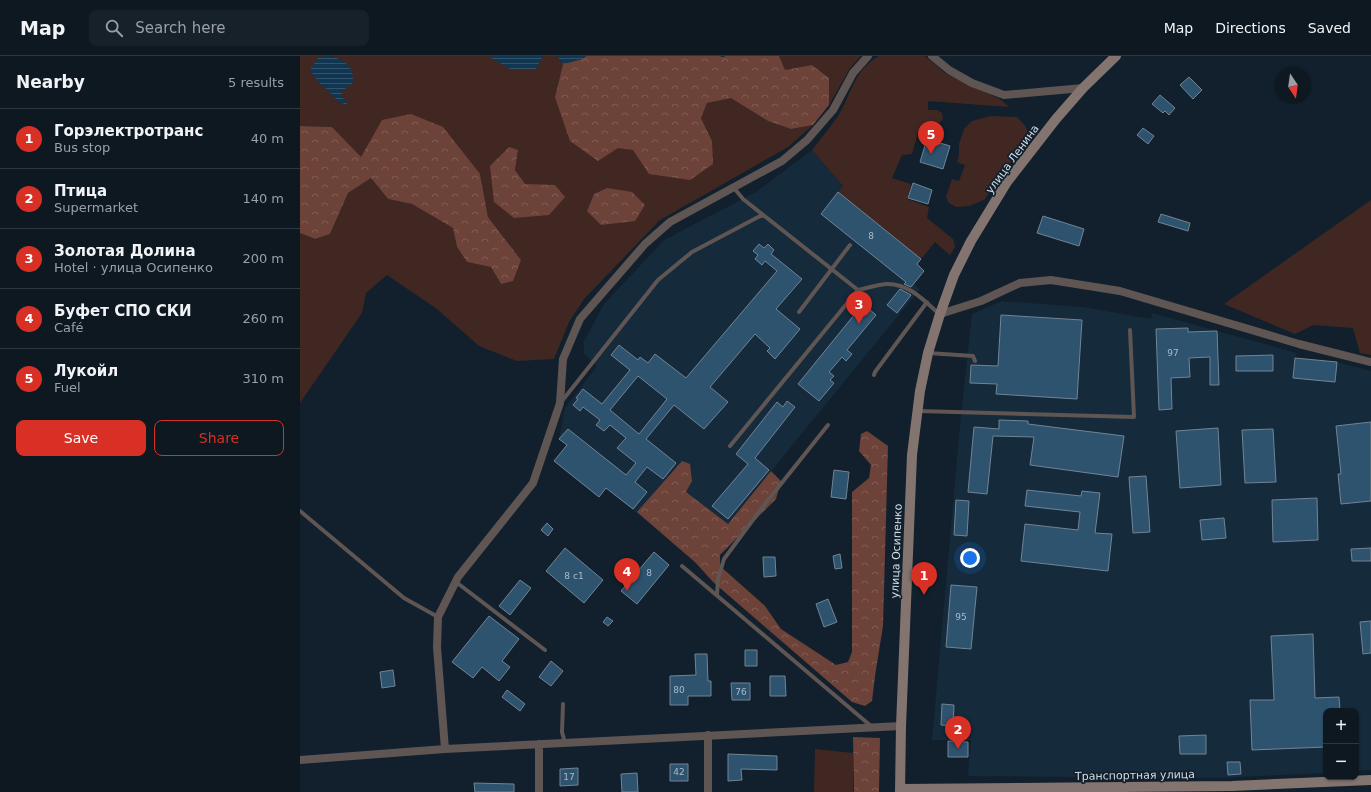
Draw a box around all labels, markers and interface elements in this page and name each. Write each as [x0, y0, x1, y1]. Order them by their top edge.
search box [89, 10, 369, 46]
text: Map [20, 17, 65, 39]
icon: search [103, 17, 125, 39]
text: Search here [135, 19, 225, 37]
text: Map [1164, 20, 1193, 36]
text: Directions [1215, 20, 1286, 36]
text: Saved [1308, 20, 1351, 36]
north arrow [1275, 68, 1311, 104]
text: Nearby [16, 72, 85, 92]
text: 5 results [228, 75, 284, 90]
pin: 5 [918, 121, 944, 154]
text: Горэлектротранс [54, 122, 203, 140]
street label: улица Ленина [983, 122, 1042, 196]
text: 1 [24, 131, 34, 146]
text: 40 m [251, 131, 284, 146]
text: Bus stop [54, 140, 110, 155]
text: Птица [54, 182, 107, 200]
text: 2 [24, 191, 34, 206]
text: 140 m [242, 191, 284, 206]
text: Supermarket [54, 200, 138, 215]
house number: 8 [868, 231, 874, 241]
text: Золотая Долина [54, 242, 196, 260]
text: 3 [24, 251, 34, 266]
text: 200 m [242, 251, 284, 266]
text: Hotel · улица Осипенко [54, 260, 213, 275]
pin: 3 [846, 291, 872, 324]
text: Буфет СПО СКИ [54, 302, 192, 320]
text: 4 [24, 311, 34, 326]
text: 260 m [242, 311, 284, 326]
text: Café [54, 320, 84, 335]
house number: 97 [1167, 348, 1179, 358]
text: Лукойл [54, 362, 118, 380]
text: 5 [24, 371, 34, 386]
text: 310 m [242, 371, 284, 386]
text: Fuel [54, 380, 81, 395]
button: Save [16, 420, 146, 456]
button: Share [154, 420, 284, 456]
street label: улица Осипенко [888, 503, 905, 599]
your location [960, 548, 980, 568]
pin: 4 [614, 558, 640, 591]
pin: 1 [911, 562, 937, 595]
house number: 8 [646, 568, 652, 578]
house number: 8 с1 [564, 571, 584, 581]
house number: 95 [955, 612, 967, 622]
house number: 80 [673, 685, 685, 695]
house number: 76 [735, 687, 747, 697]
map controls [1323, 708, 1359, 780]
button: + [1323, 708, 1359, 744]
pin: 2 [945, 716, 971, 749]
button: − [1323, 744, 1359, 780]
house number: 42 [673, 767, 685, 777]
street label: Транспортная улица [1074, 768, 1195, 783]
house number: 17 [563, 772, 575, 782]

